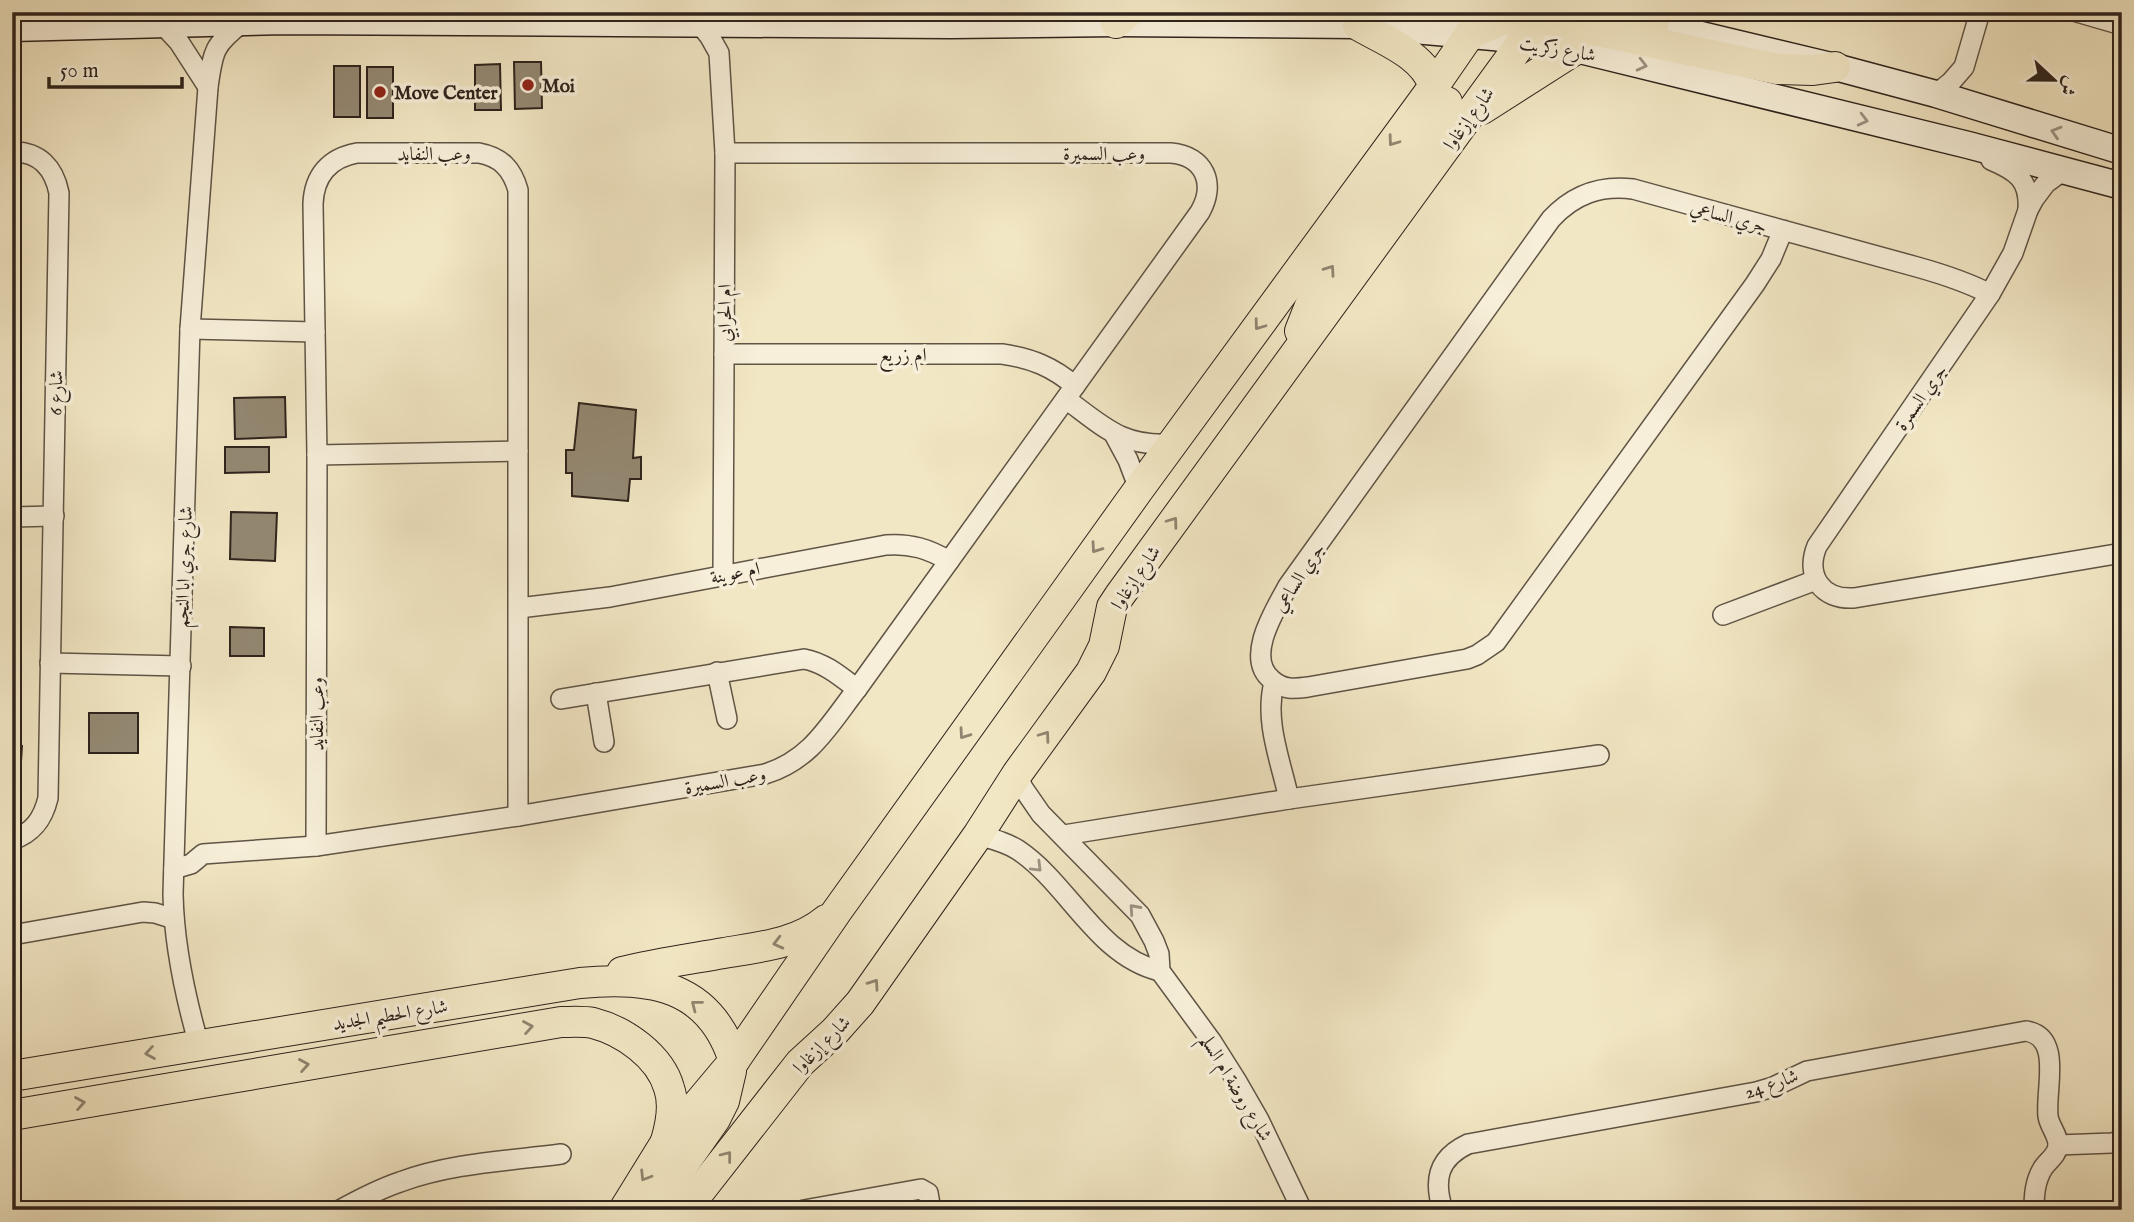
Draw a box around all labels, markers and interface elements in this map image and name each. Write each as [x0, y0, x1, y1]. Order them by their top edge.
street label: شارع زكريت [1517, 31, 1598, 70]
scale bar [49, 46, 182, 90]
north arrow [2018, 46, 2088, 116]
one-way arrow [1636, 57, 1648, 72]
text: 50 m [60, 58, 99, 85]
text: ش [2053, 72, 2083, 99]
place label: Moi [542, 75, 575, 99]
marker: Moi [520, 77, 536, 93]
place label: Move Center [394, 82, 499, 106]
street label: شارع إزغاوا [1439, 83, 1502, 157]
marker: Move Center [372, 84, 388, 100]
one-way arrow [1857, 111, 1869, 126]
one-way arrow [2051, 125, 2063, 140]
one-way arrow [1389, 133, 1402, 146]
street label: وعب النفايد [397, 143, 471, 167]
street label: وعب السميرة [1063, 143, 1145, 167]
street label: جري الساعي [1687, 196, 1769, 242]
one-way arrow [1322, 265, 1334, 278]
street label: ام الحرابي [714, 284, 741, 342]
one-way arrow [1255, 317, 1267, 330]
street label: ام زريع [879, 344, 927, 372]
street label: جري السمرة [1890, 360, 1955, 437]
street label: شارع 6 [45, 370, 71, 416]
street label: شارع جري ابا النجم [171, 506, 204, 629]
one-way arrow [1165, 518, 1177, 530]
street label: جري الساعي [1268, 539, 1333, 619]
one-way arrow [1092, 540, 1104, 553]
street label: شارع إزغاوا [1106, 541, 1168, 616]
street label: ام عوينة [709, 557, 763, 593]
street label: وعب النفايد [306, 677, 330, 751]
one-way arrow [960, 726, 973, 739]
one-way arrow [1037, 731, 1049, 744]
street label: وعب السميرة [683, 763, 768, 801]
one-way arrow [1028, 858, 1041, 871]
one-way arrow [1130, 904, 1142, 917]
one-way arrow [772, 935, 784, 949]
one-way arrow [866, 978, 879, 991]
street label: شارع الحطيم الجديد [331, 995, 450, 1043]
one-way arrow [692, 1001, 704, 1014]
street label: شارع إزغاوا [788, 1011, 858, 1081]
one-way arrow [522, 1020, 534, 1035]
street label: شارع روضة ام السلم [1189, 1030, 1277, 1149]
one-way arrow [144, 1045, 156, 1060]
one-way arrow [298, 1058, 310, 1073]
street label: شارع 24 [1742, 1065, 1802, 1107]
one-way arrow [73, 1097, 85, 1112]
one-way arrow [719, 1151, 731, 1164]
one-way arrow [640, 1168, 653, 1181]

